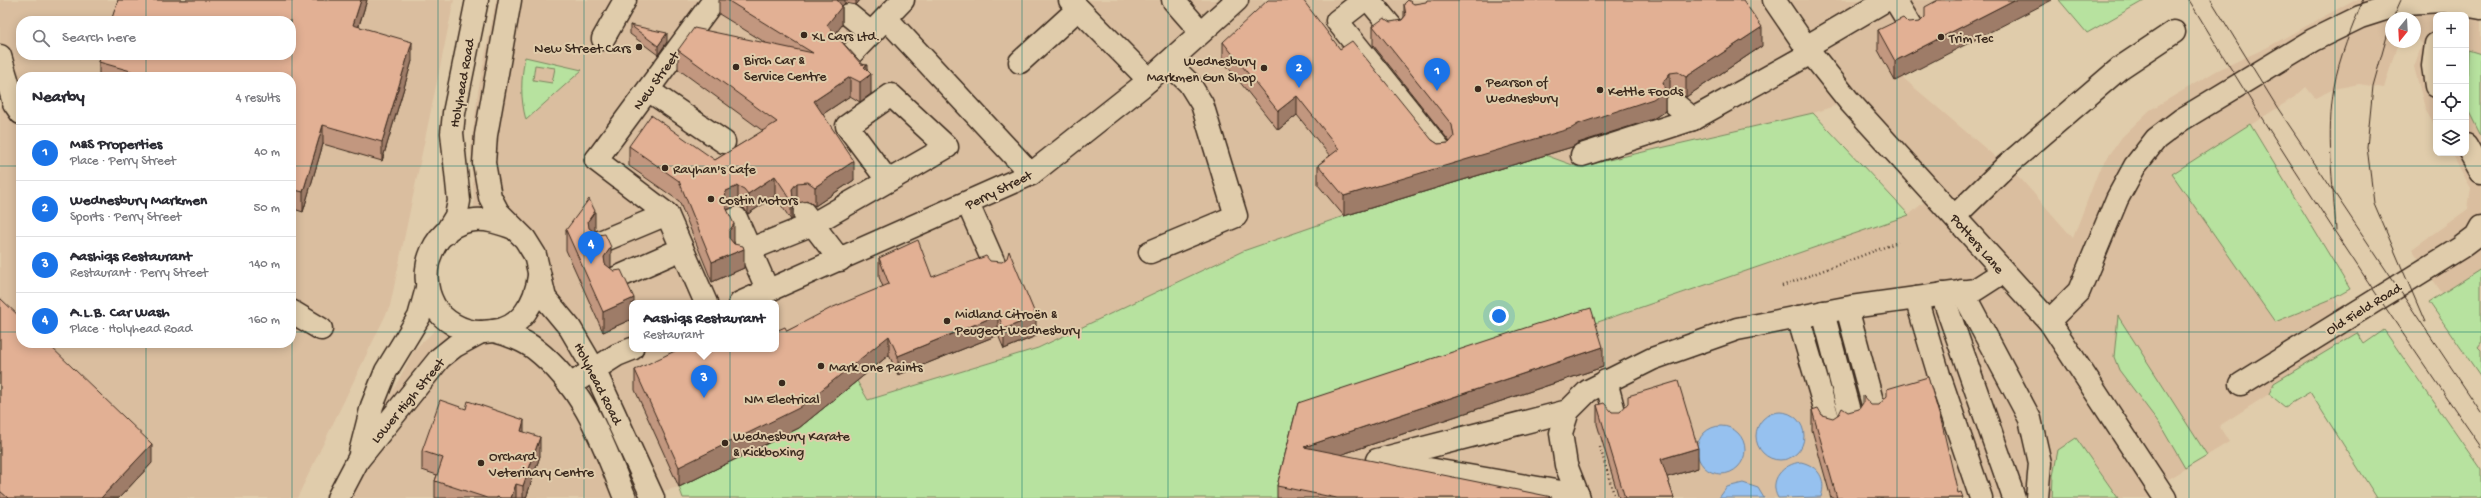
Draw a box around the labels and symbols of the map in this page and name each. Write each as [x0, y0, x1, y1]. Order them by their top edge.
north arrow [2385, 12, 2421, 48]
place label: XL Cars Ltd. [811, 29, 880, 46]
marker: XL Cars Ltd. [799, 30, 809, 40]
place label: Trim Tec [1948, 31, 1994, 48]
marker: Trim Tec [1936, 32, 1946, 42]
street label: Holyhead Road [447, 36, 480, 129]
place label: New Street Cars [534, 41, 632, 58]
marker: New Street Cars [634, 42, 644, 52]
street label: New Street [630, 48, 685, 114]
place label: Birch Car & Service Centre [743, 53, 827, 86]
place label: Wednesbury Markmen Gun Shop [1147, 54, 1256, 87]
pin: 2 [1286, 55, 1312, 88]
pin: 1 [1424, 58, 1450, 91]
marker: Birch Car & Service Centre [731, 62, 741, 72]
marker: Wednesbury Markmen Gun Shop [1259, 63, 1269, 73]
place label: Pearson of Wednesbury [1485, 75, 1558, 108]
marker: Pearson of Wednesbury [1473, 84, 1483, 94]
place label: Kettle Foods [1608, 84, 1684, 101]
marker: Kettle Foods [1595, 85, 1605, 95]
place label: Rayhan's Cafe [673, 162, 757, 179]
marker: Rayhan's Cafe [660, 163, 670, 173]
street label: Perry Street [962, 167, 1037, 215]
place label: Costin Motors [719, 193, 799, 210]
marker: Costin Motors [706, 194, 716, 204]
street label: Potters Lane [1945, 210, 2007, 279]
pin: 4 [578, 231, 604, 264]
street label: Old Field Road [2324, 279, 2407, 340]
your location [1489, 306, 1509, 326]
place label: Midland Citroën & Peugeot Wednesbury [954, 307, 1080, 340]
marker: Midland Citroën & Peugeot Wednesbury [942, 316, 952, 326]
street label: Holyhead Road [569, 340, 626, 430]
street label: Lower High Street [368, 355, 450, 448]
place label: Mark One Paints [829, 360, 924, 377]
marker: Mark One Paints [816, 361, 826, 371]
pin: 3 [691, 365, 717, 398]
marker: NM Electrical [777, 378, 787, 388]
place label: NM Electrical [744, 392, 820, 409]
place label: Wednesbury Karate & Kickboxing [733, 429, 850, 462]
marker: Wednesbury Karate & Kickboxing [720, 438, 730, 448]
place label: Orchard Veterinary Centre [488, 449, 595, 482]
marker: Orchard Veterinary Centre [476, 458, 486, 468]

